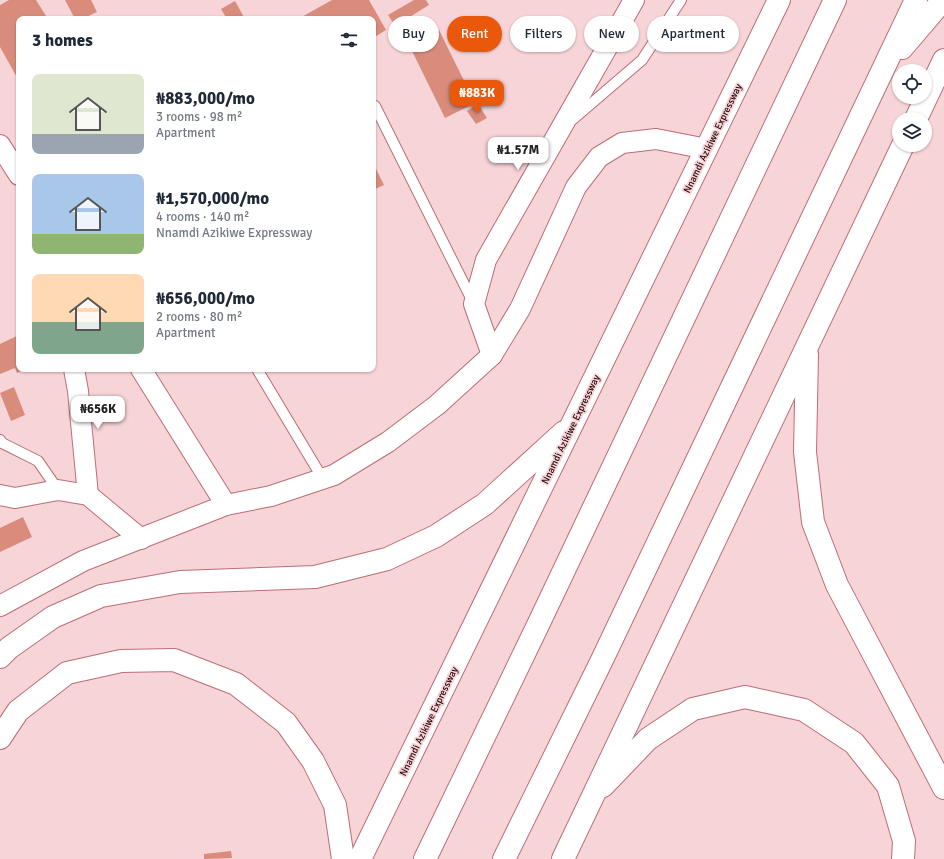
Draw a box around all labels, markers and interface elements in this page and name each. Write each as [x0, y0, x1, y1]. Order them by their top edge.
chip: Buy [388, 16, 439, 52]
chip: Rent [447, 16, 502, 52]
chip: Filters [510, 16, 576, 52]
chip: New [584, 16, 639, 52]
chip: Apartment [647, 16, 739, 52]
icon: filters [338, 29, 360, 51]
text: 3 homes [32, 30, 93, 51]
map controls [892, 64, 932, 152]
button: locate [892, 64, 932, 104]
pin: ₦883K [449, 80, 505, 114]
street label: Nnamdi Azikiwe Expressway [681, 82, 745, 195]
text: ₦883K [459, 85, 495, 101]
text: ₦883,000/mo [156, 88, 255, 109]
icon: home [64, 90, 112, 138]
text: 3 rooms · 98 m² [156, 109, 242, 125]
button: layers [892, 112, 932, 152]
text: Apartment [156, 125, 216, 141]
pin: ₦1.57M [485, 137, 551, 171]
text: ₦1.57M [497, 142, 539, 158]
text: ₦1,570,000/mo [156, 188, 269, 209]
icon: home [64, 190, 112, 238]
text: 4 rooms · 140 m² [156, 209, 249, 225]
text: Nnamdi Azikiwe Expressway [156, 225, 312, 241]
text: ₦656,000/mo [156, 288, 255, 309]
icon: home [64, 290, 112, 338]
text: 2 rooms · 80 m² [156, 309, 242, 325]
text: Apartment [156, 325, 216, 341]
street label: Nnamdi Azikiwe Expressway [539, 373, 603, 486]
pin: ₦656K [70, 396, 126, 430]
text: ₦656K [80, 401, 116, 417]
street label: Nnamdi Azikiwe Expressway [397, 665, 461, 778]

